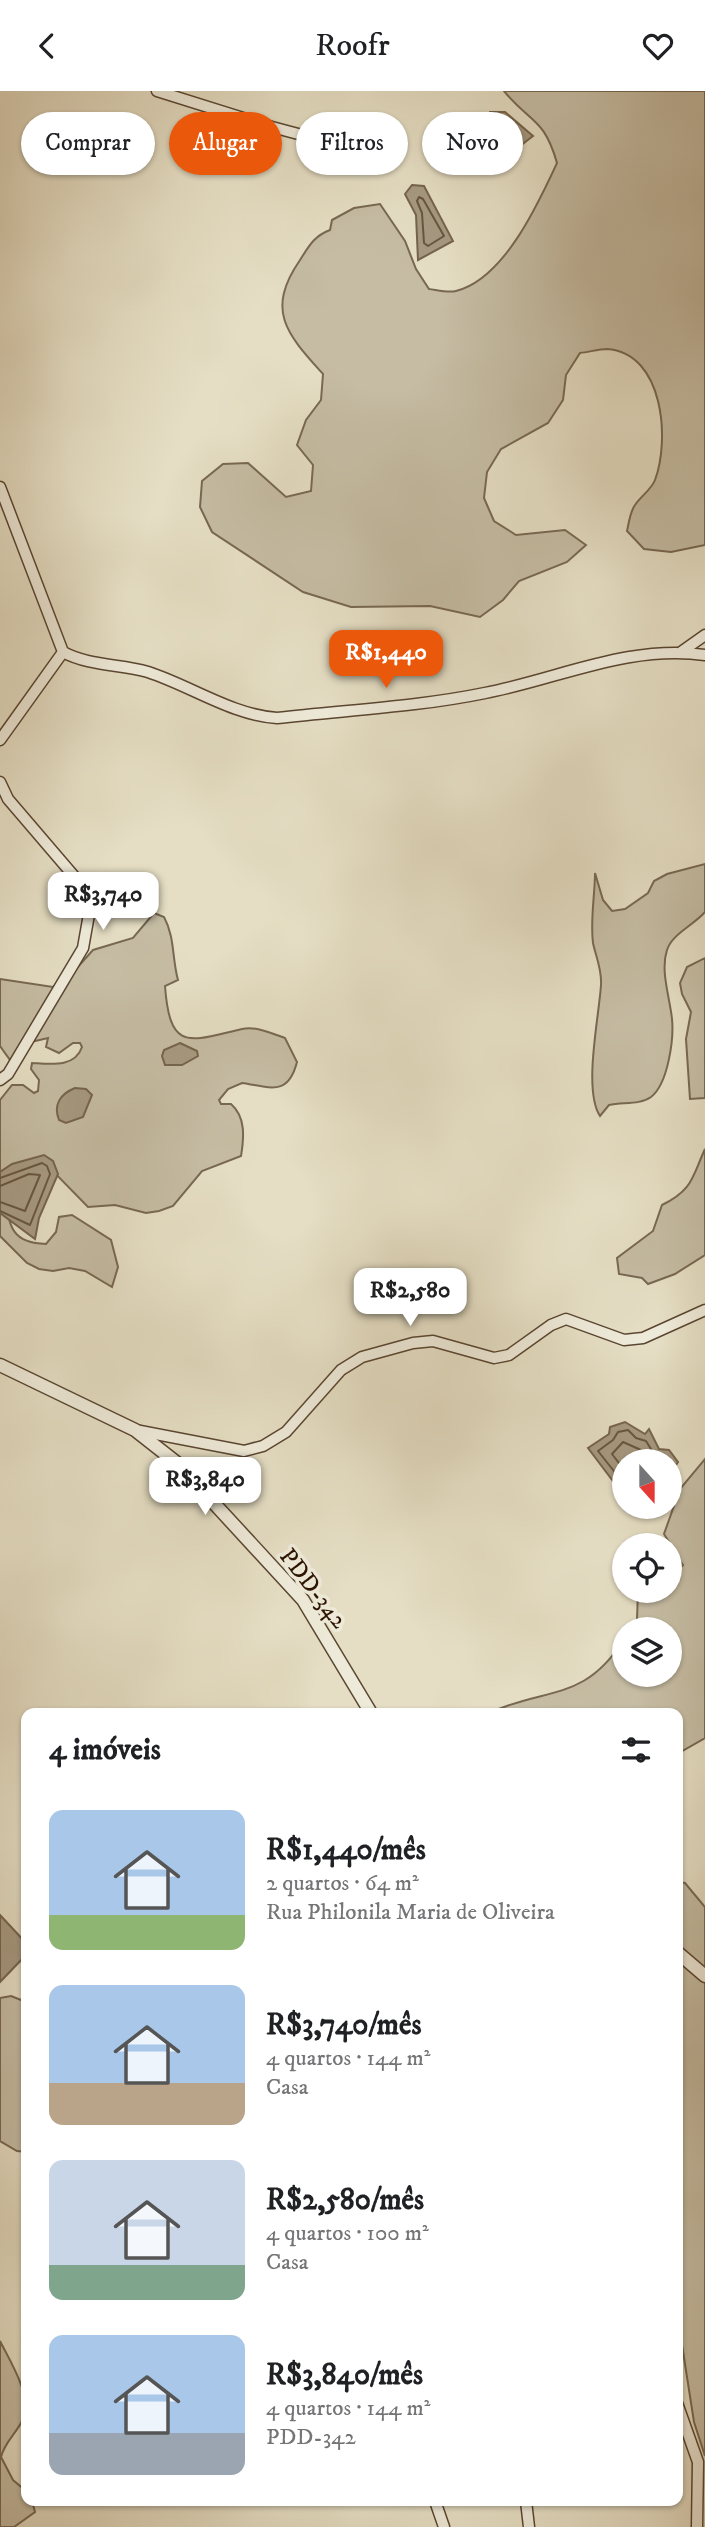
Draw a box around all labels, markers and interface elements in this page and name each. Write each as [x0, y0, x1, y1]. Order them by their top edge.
text: Roofr [315, 26, 390, 66]
icon: back [28, 27, 66, 65]
icon: heart [639, 27, 677, 65]
chip: Comprar [21, 112, 155, 175]
chip: Alugar [169, 112, 282, 175]
chip: Filtros [296, 112, 408, 175]
chip: Novo [422, 112, 523, 175]
pin: R$1,440 [321, 631, 451, 690]
text: R$1,440 [345, 638, 427, 667]
pin: R$3,740 [38, 873, 168, 932]
text: R$3,740 [64, 880, 142, 909]
pin: R$2,580 [345, 1269, 475, 1328]
text: R$2,580 [370, 1276, 450, 1305]
north arrow [612, 1449, 682, 1519]
map controls [612, 1449, 682, 1687]
pin: R$3,840 [140, 1457, 270, 1517]
text: R$3,840 [165, 1465, 245, 1494]
button: locate [612, 1533, 682, 1603]
street label: PDD-342 [273, 1542, 354, 1635]
button: layers [612, 1617, 682, 1687]
icon: filters [617, 1731, 655, 1769]
text: 4 imóveis [49, 1732, 161, 1769]
text: R$1,440/mês [266, 1832, 426, 1869]
icon: home [105, 1838, 189, 1922]
text: 2 quartos · 64 m² [266, 1869, 419, 1898]
text: Rua Philonila Maria de Oliveira [266, 1898, 555, 1927]
text: R$3,740/mês [266, 2007, 421, 2044]
icon: home [105, 2013, 189, 2097]
text: 4 quartos · 144 m² [266, 2044, 431, 2073]
text: Casa [266, 2073, 309, 2102]
text: R$2,580/mês [266, 2182, 424, 2219]
icon: home [105, 2188, 189, 2272]
text: 4 quartos · 100 m² [266, 2219, 429, 2248]
text: Casa [266, 2248, 309, 2277]
text: R$3,840/mês [266, 2357, 423, 2394]
icon: home [105, 2363, 189, 2447]
text: 4 quartos · 144 m² [266, 2394, 431, 2423]
text: PDD-342 [266, 2423, 356, 2452]

